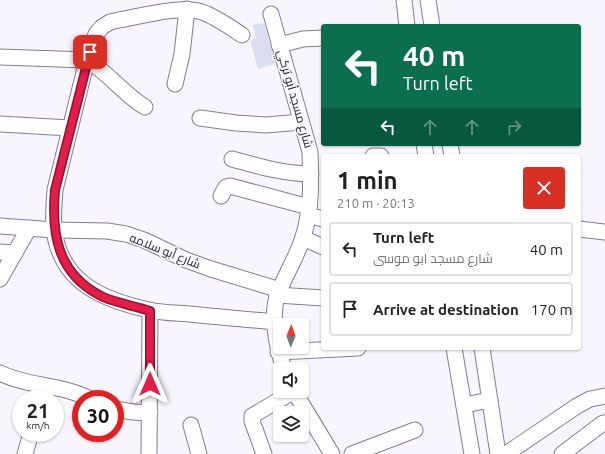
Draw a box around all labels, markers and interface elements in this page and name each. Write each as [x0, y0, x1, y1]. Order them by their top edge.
pin [73, 35, 107, 69]
icon: left [337, 40, 389, 92]
text: 40 m [403, 40, 465, 71]
icon: arrive [79, 41, 101, 63]
street label: شارع مسجد أبو تركي [271, 48, 317, 151]
text: Turn left [403, 73, 473, 93]
icon: left [377, 116, 399, 138]
icon: ahead [419, 116, 441, 138]
icon: ahead [461, 116, 483, 138]
icon: right [503, 116, 525, 138]
text: 1 min [337, 167, 398, 194]
button: close [523, 167, 565, 209]
text: 210 m · 20:13 [337, 196, 415, 210]
text: Turn left [373, 229, 434, 246]
street label: شارع أبو سلامه [127, 230, 203, 272]
icon: left [339, 238, 361, 260]
text: 40 m [530, 241, 563, 258]
text: شارع مسجد ابو موسى [373, 251, 493, 265]
icon: arrive [339, 298, 361, 320]
text: Arrive at destination [373, 301, 519, 318]
text: 170 m [531, 301, 573, 318]
north arrow [273, 318, 309, 354]
map controls [273, 318, 309, 442]
button: sound [273, 362, 309, 398]
position arrow [129, 363, 171, 405]
speed limit sign: 30 [72, 390, 124, 442]
text: 21 [27, 399, 49, 422]
button: layers [273, 406, 309, 442]
text: km/h [26, 420, 50, 431]

